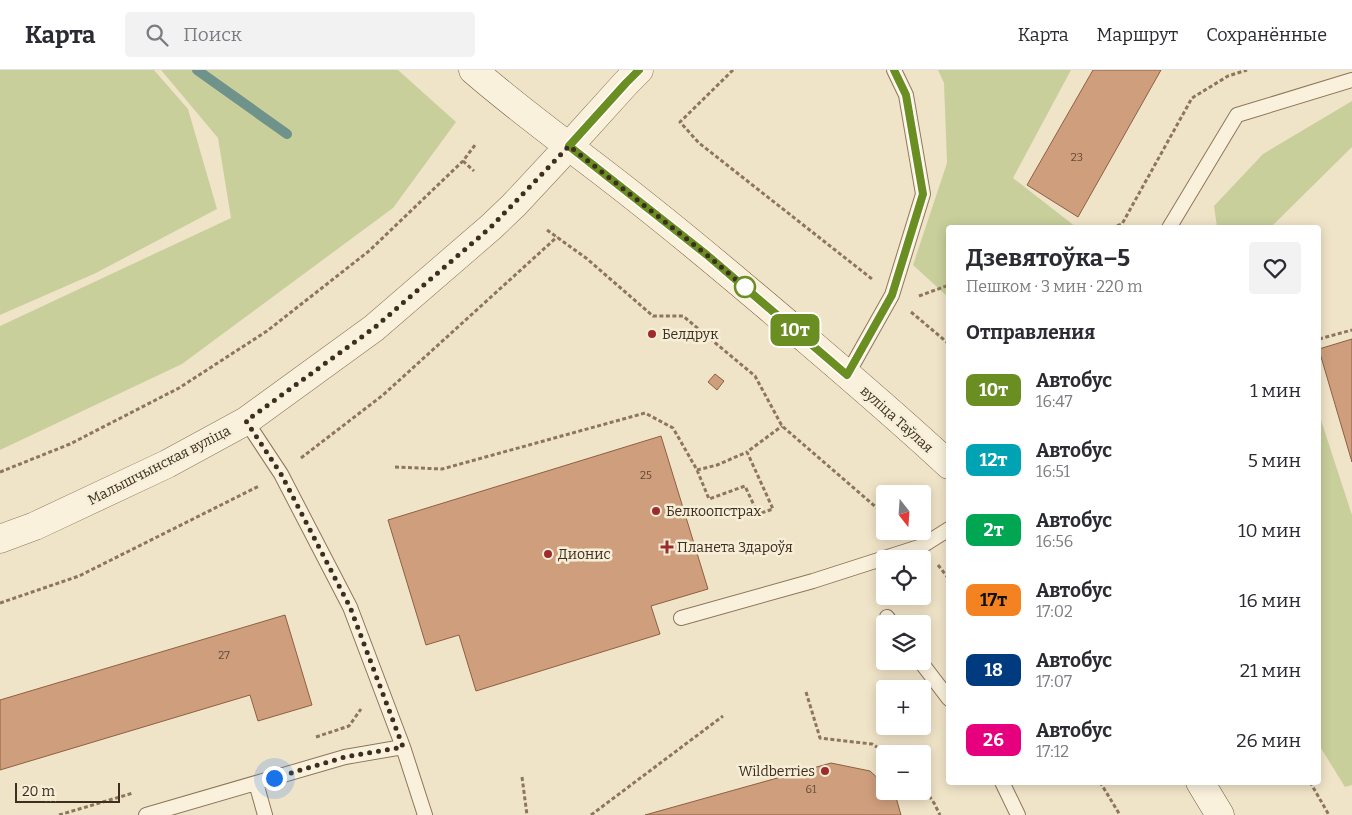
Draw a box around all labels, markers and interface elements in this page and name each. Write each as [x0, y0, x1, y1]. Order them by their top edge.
search box [125, 12, 475, 57]
text: Карта [25, 21, 95, 49]
icon: search [143, 21, 171, 49]
text: Поиск [183, 23, 242, 46]
text: Карта [1018, 24, 1069, 46]
text: Маршрут [1097, 24, 1178, 46]
text: Сохранённые [1206, 24, 1327, 46]
house number: 23 [1071, 151, 1083, 164]
button: heart [1249, 242, 1301, 294]
text: Дзевятоўка–5 [966, 244, 1130, 272]
unlabelled marker [734, 276, 756, 298]
text: Пешком · 3 мин · 220 m [966, 277, 1142, 296]
line badge: 10т [766, 314, 824, 346]
text: 10т [780, 319, 810, 341]
text: Отправления [966, 321, 1095, 344]
place label: Белдрук [662, 326, 719, 343]
marker: Белдрук [646, 328, 658, 340]
text: Автобус [1036, 369, 1112, 392]
text: 10т [979, 379, 1008, 401]
text: 1 мин [1250, 379, 1301, 402]
street label: вуліца Таўлая [857, 382, 937, 457]
text: 16:47 [1036, 392, 1072, 411]
street label: Малышчынская вуліца [85, 422, 234, 509]
text: Автобус [1036, 439, 1112, 462]
text: 12т [980, 449, 1007, 471]
text: 5 мин [1248, 449, 1301, 472]
text: 16:51 [1036, 462, 1070, 481]
house number: 25 [640, 469, 652, 482]
north arrow [876, 485, 931, 540]
map controls [876, 485, 931, 800]
place label: Белкоопстрах [666, 503, 761, 520]
marker: Белкоопстрах [650, 505, 662, 517]
text: Автобус [1036, 509, 1112, 532]
text: 2т [984, 519, 1004, 541]
text: 10 мин [1238, 519, 1301, 542]
text: 16:56 [1036, 532, 1073, 551]
place label: Планета Здароўя [677, 539, 793, 556]
marker: Планета Здароўя [661, 541, 673, 553]
place label: Дионис [558, 546, 611, 563]
marker: Дионис [542, 548, 554, 560]
button: locate [876, 550, 931, 605]
text: Автобус [1036, 579, 1112, 602]
text: 17т [980, 589, 1007, 611]
text: 16 мин [1239, 589, 1301, 612]
text: 17:02 [1036, 602, 1073, 621]
button: layers [876, 615, 931, 670]
house number: 27 [218, 649, 230, 662]
text: Автобус [1036, 649, 1112, 672]
text: 18 [984, 659, 1003, 681]
text: 21 мин [1240, 659, 1301, 682]
text: 17:07 [1036, 672, 1072, 691]
button: + [876, 680, 931, 735]
text: Автобус [1036, 719, 1112, 742]
text: 26 [983, 729, 1004, 751]
text: 26 мин [1236, 729, 1301, 752]
text: 17:12 [1036, 742, 1069, 761]
button: − [876, 745, 931, 800]
place label: Wildberries [738, 763, 815, 780]
marker: Wildberries [819, 765, 831, 777]
your location [262, 766, 287, 791]
scale bar [15, 780, 120, 803]
text: 20 m [22, 783, 55, 800]
house number: 61 [806, 783, 817, 796]

